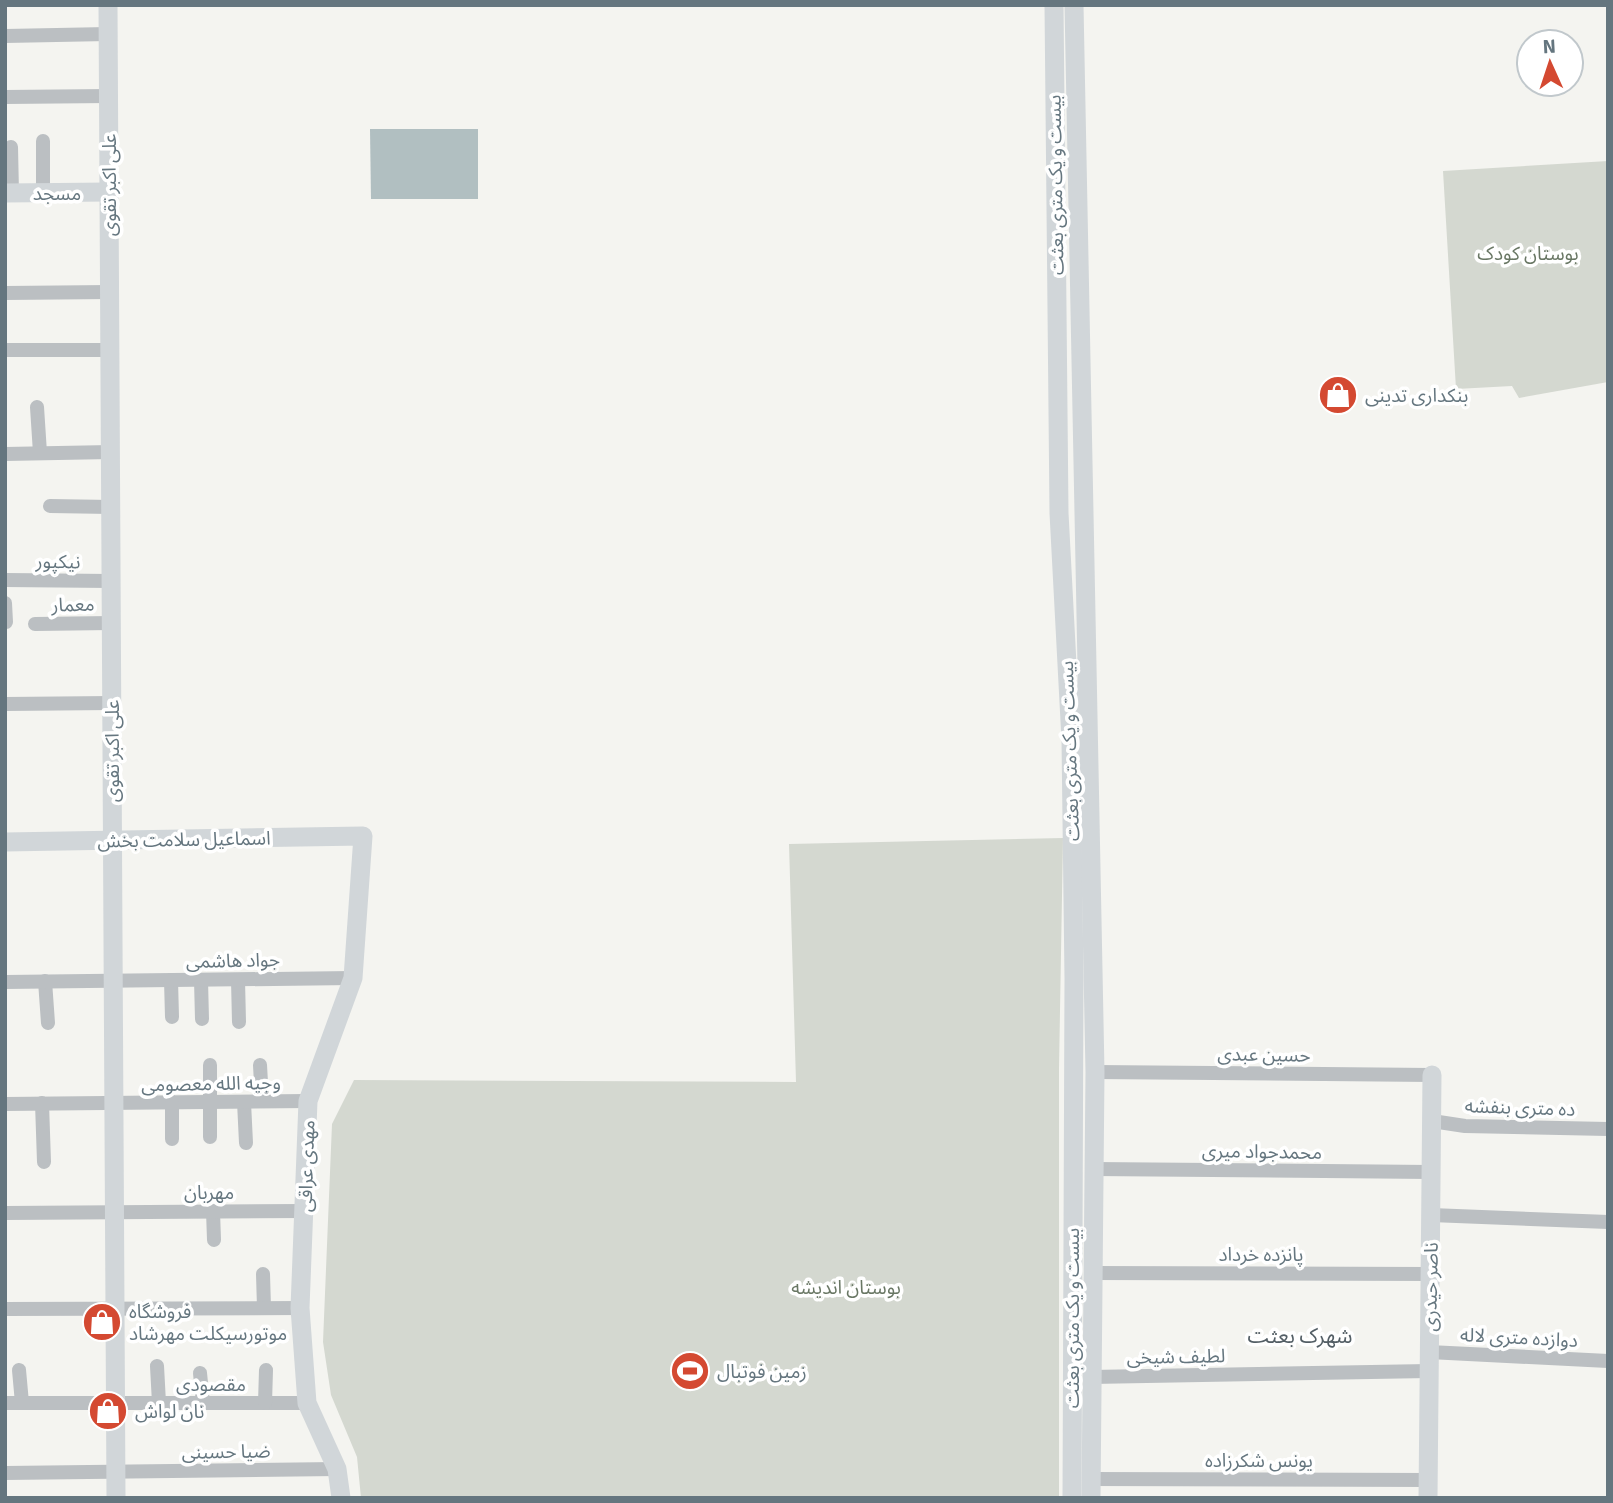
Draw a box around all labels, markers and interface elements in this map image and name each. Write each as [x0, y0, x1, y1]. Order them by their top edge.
north arrow [1515, 28, 1585, 98]
text: N [1542, 35, 1556, 59]
street label: بیست و یک متری بعثت [1042, 95, 1070, 275]
street label: علی اکبر تقوی [98, 134, 122, 236]
street label: مسجد [33, 182, 81, 206]
park label: بوستان کودک [1477, 242, 1579, 266]
shop icon: بنکداری تدینی [1317, 374, 1359, 416]
place label: بنکداری تدینی [1365, 384, 1468, 408]
street label: نیکپور [34, 550, 81, 575]
street label: معمار [50, 593, 95, 617]
street label: بیست و یک متری بعثت [1055, 660, 1085, 842]
street label: علی اکبر تقوی [101, 700, 125, 802]
street label: اسماعیل سلامت بخش [97, 826, 271, 854]
street label: جواد هاشمی [186, 948, 280, 974]
street label: حسین عبدی [1217, 1042, 1311, 1068]
street label: وجیه الله معصومی [141, 1071, 281, 1097]
street label: ده متری بنفشه [1464, 1094, 1576, 1122]
street label: مهدی عراقی [293, 1120, 321, 1212]
street label: محمدجواد میری [1202, 1139, 1322, 1165]
street label: مهربان [184, 1181, 234, 1205]
street label: بیست و یک متری بعثت [1061, 1228, 1085, 1408]
street label: ناصر حیدری [1418, 1242, 1444, 1332]
street label: پانزده خرداد [1218, 1243, 1304, 1267]
park label: بوستان اندیشه [791, 1276, 901, 1300]
place label: فروشگاه موتورسیکلت مهرشاد [129, 1300, 287, 1346]
shop icon: فروشگاه موتورسیکلت مهرشاد [81, 1301, 123, 1343]
district label: شهرک بعثت [1248, 1323, 1353, 1349]
street label: دوازده متری لاله [1459, 1323, 1578, 1353]
street label: لطیف شیخی [1126, 1344, 1226, 1370]
sports icon: زمین فوتبال [669, 1350, 711, 1392]
place label: زمین فوتبال [717, 1360, 807, 1384]
street label: مقصودی [176, 1373, 246, 1397]
shop icon: نان لواش [87, 1390, 129, 1432]
place label: نان لواش [135, 1400, 204, 1424]
street label: ضیا حسینی [181, 1439, 271, 1465]
street label: یونس شکرزاده [1205, 1449, 1313, 1473]

